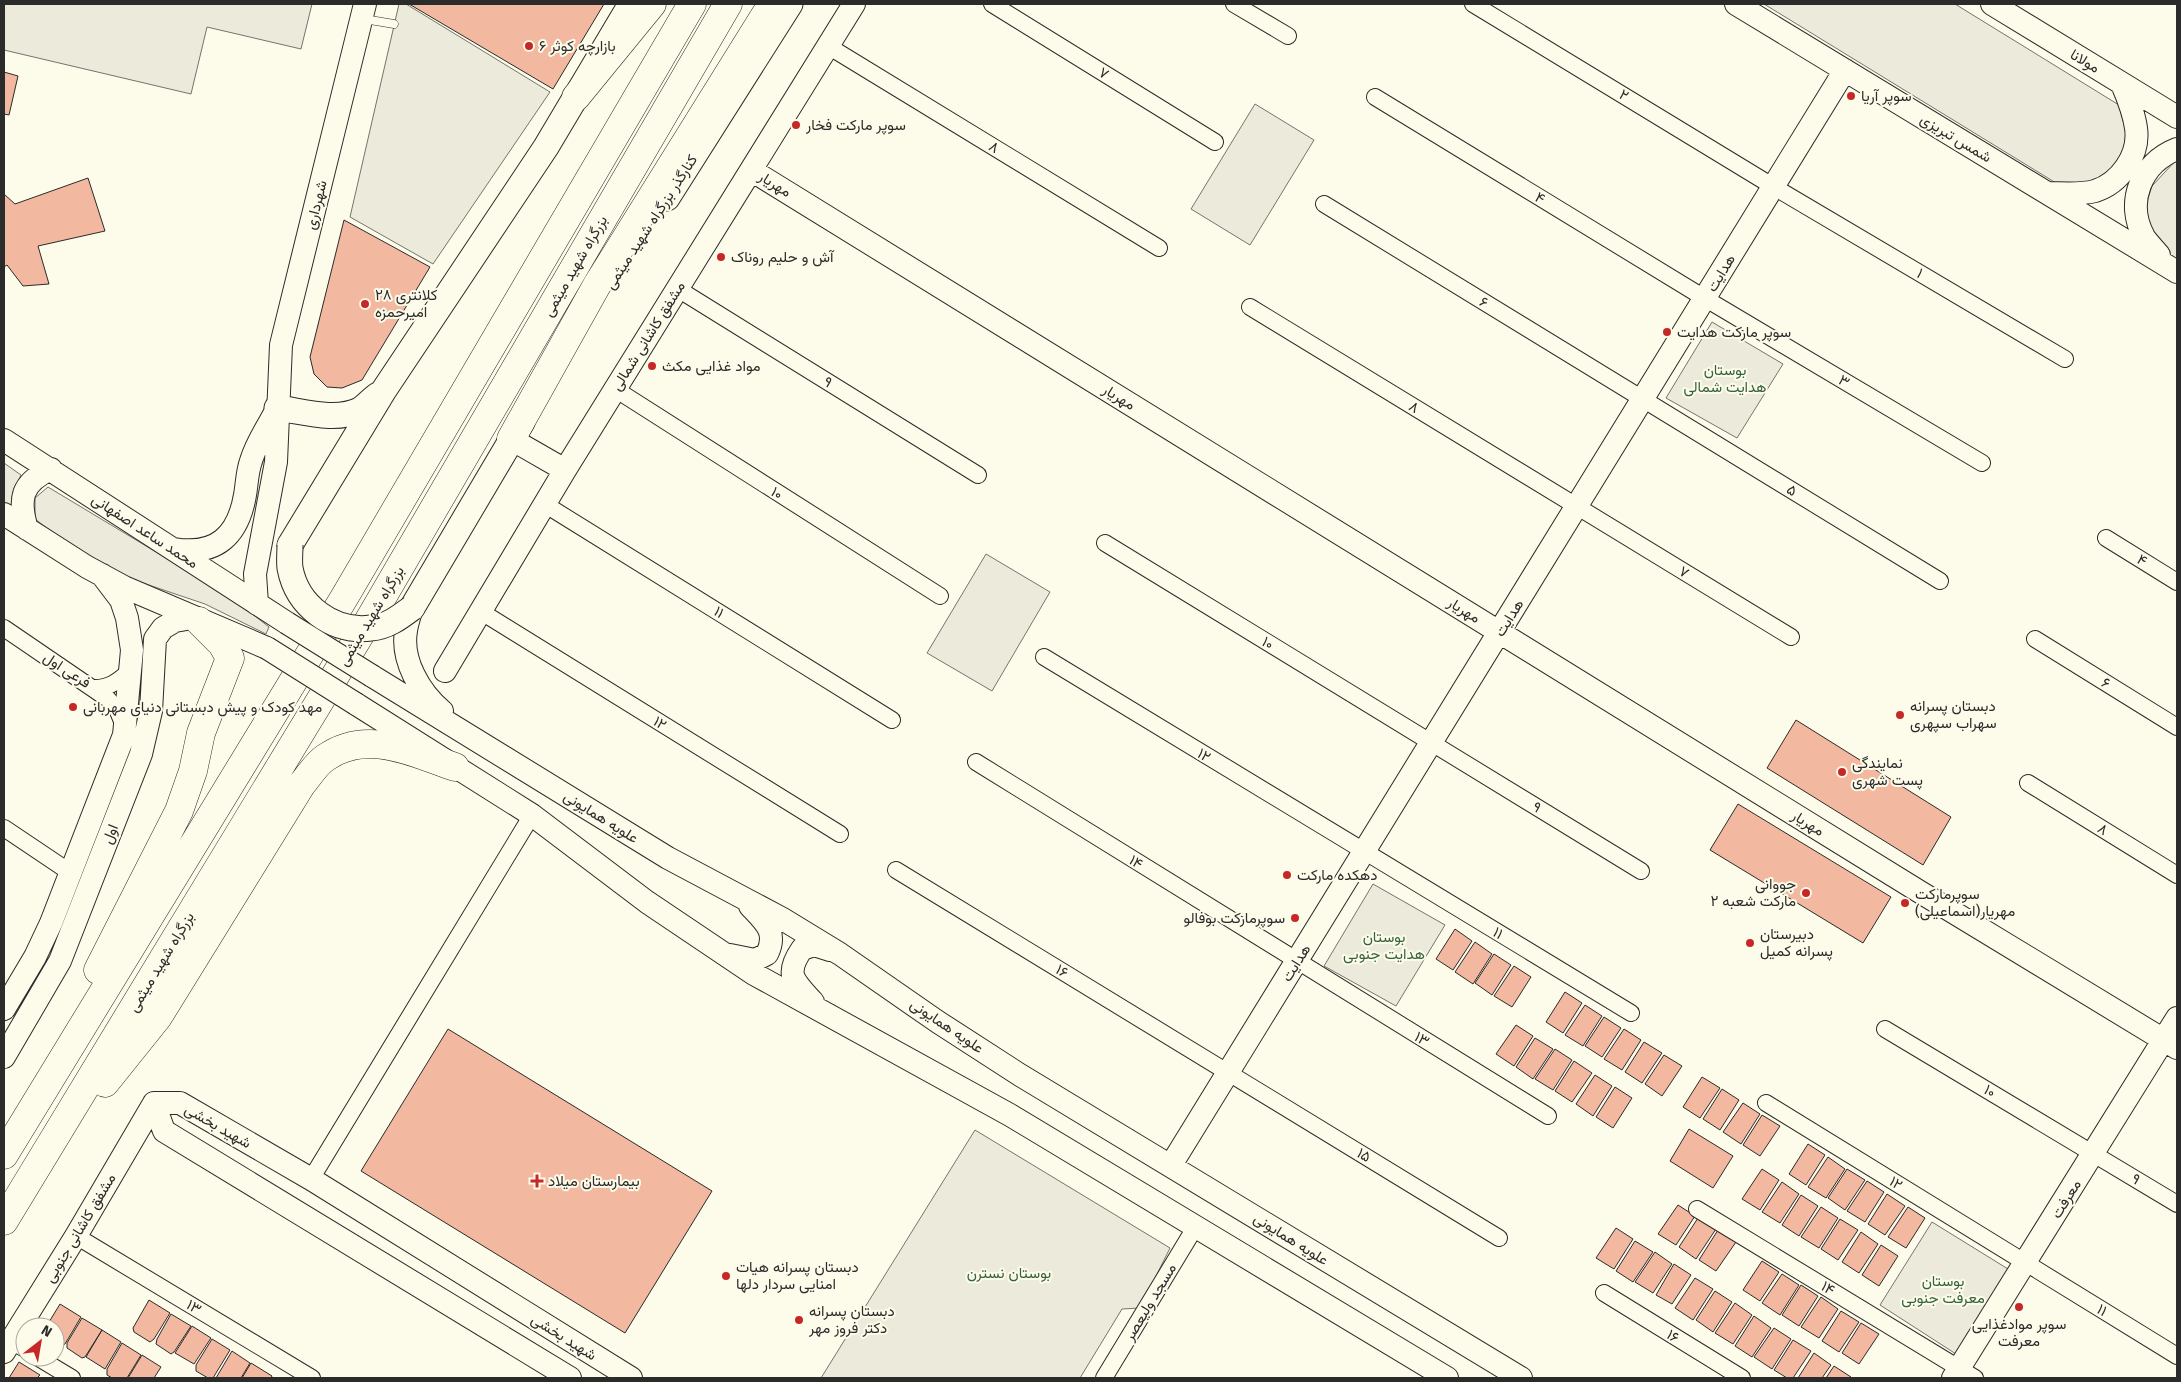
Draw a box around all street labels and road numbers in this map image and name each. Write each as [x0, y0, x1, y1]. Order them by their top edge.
street label: مولانا [2067, 45, 2103, 77]
street label: ۷ [1095, 63, 1113, 83]
street label: ۲ [1616, 85, 1632, 105]
street label: شمس تبریزی [1917, 110, 1995, 167]
street label: ۸ [986, 137, 1003, 157]
street label: کنارگذر بزرگراه شهید میثمی [601, 151, 702, 293]
street label: مهریار [755, 167, 795, 201]
street label: شهرداری [301, 178, 332, 232]
street label: ۴ [1532, 188, 1549, 208]
street label: بزرگراه شهید میثمی [539, 212, 612, 320]
street label: هدایت [1703, 251, 1739, 295]
street label: ۱ [1914, 264, 1926, 282]
street label: مشفق کاشانی شمالی [607, 278, 690, 394]
street label: ۶ [1476, 292, 1492, 312]
street label: ۳ [1835, 371, 1853, 391]
street label: ۹ [820, 372, 836, 392]
street label: مهریار [1099, 380, 1139, 414]
street label: ۸ [1406, 397, 1423, 417]
street label: ۵ [1783, 480, 1801, 500]
street label: ۱۰ [768, 483, 786, 503]
street label: محمد ساعد اصفهانی [88, 490, 202, 573]
street label: ۴ [2134, 550, 2151, 570]
street label: ۷ [1676, 562, 1693, 582]
street label: بزرگراه شهید میثمی [334, 563, 409, 670]
street label: مهریار [1444, 593, 1484, 627]
street label: هدایت [1491, 596, 1527, 640]
street label: ۱۱ [711, 602, 727, 622]
street label: ۱۰ [1259, 633, 1277, 653]
street label: فرعی اول [39, 648, 94, 693]
street label: ۶ [2098, 673, 2114, 693]
street label: ۱۲ [650, 712, 670, 734]
street label: ۱۲ [1194, 744, 1214, 766]
street label: علویه همایونی [560, 787, 642, 848]
street label: ۹ [1529, 797, 1545, 817]
street label: مهریار [1788, 806, 1828, 840]
street label: ۸ [2094, 819, 2112, 839]
street label: اول [98, 821, 122, 847]
street label: ۱۴ [1126, 851, 1147, 873]
street label: بزرگراه شهید میثمی [124, 909, 199, 1016]
street label: ۱۱ [1490, 923, 1506, 943]
street label: هدایت [1278, 941, 1314, 985]
street label: ۱۶ [1052, 960, 1072, 982]
street label: علویه همایونی [906, 995, 987, 1058]
street label: ۱۳ [1411, 1028, 1433, 1050]
street label: ۱۰ [1981, 1081, 1999, 1101]
street label: شهید بخشی [181, 1100, 255, 1153]
street label: ۱۵ [1354, 1144, 1374, 1166]
street label: ۹ [2128, 1169, 2144, 1189]
street label: مشفق کاشانی جنوبی [40, 1170, 121, 1286]
street label: ۱۲ [1886, 1172, 1906, 1194]
street label: معرفت [2047, 1176, 2085, 1222]
street label: علویه همایونی [1250, 1209, 1332, 1270]
street label: مسجد ولیعصر [1119, 1260, 1180, 1345]
street label: ۱۴ [1818, 1277, 1839, 1299]
street label: ۱۳ [183, 1296, 205, 1318]
street label: ۱۱ [2094, 1300, 2110, 1320]
street label: شهید بخشی [527, 1310, 600, 1365]
street label: ۱۶ [1663, 1325, 1683, 1347]

